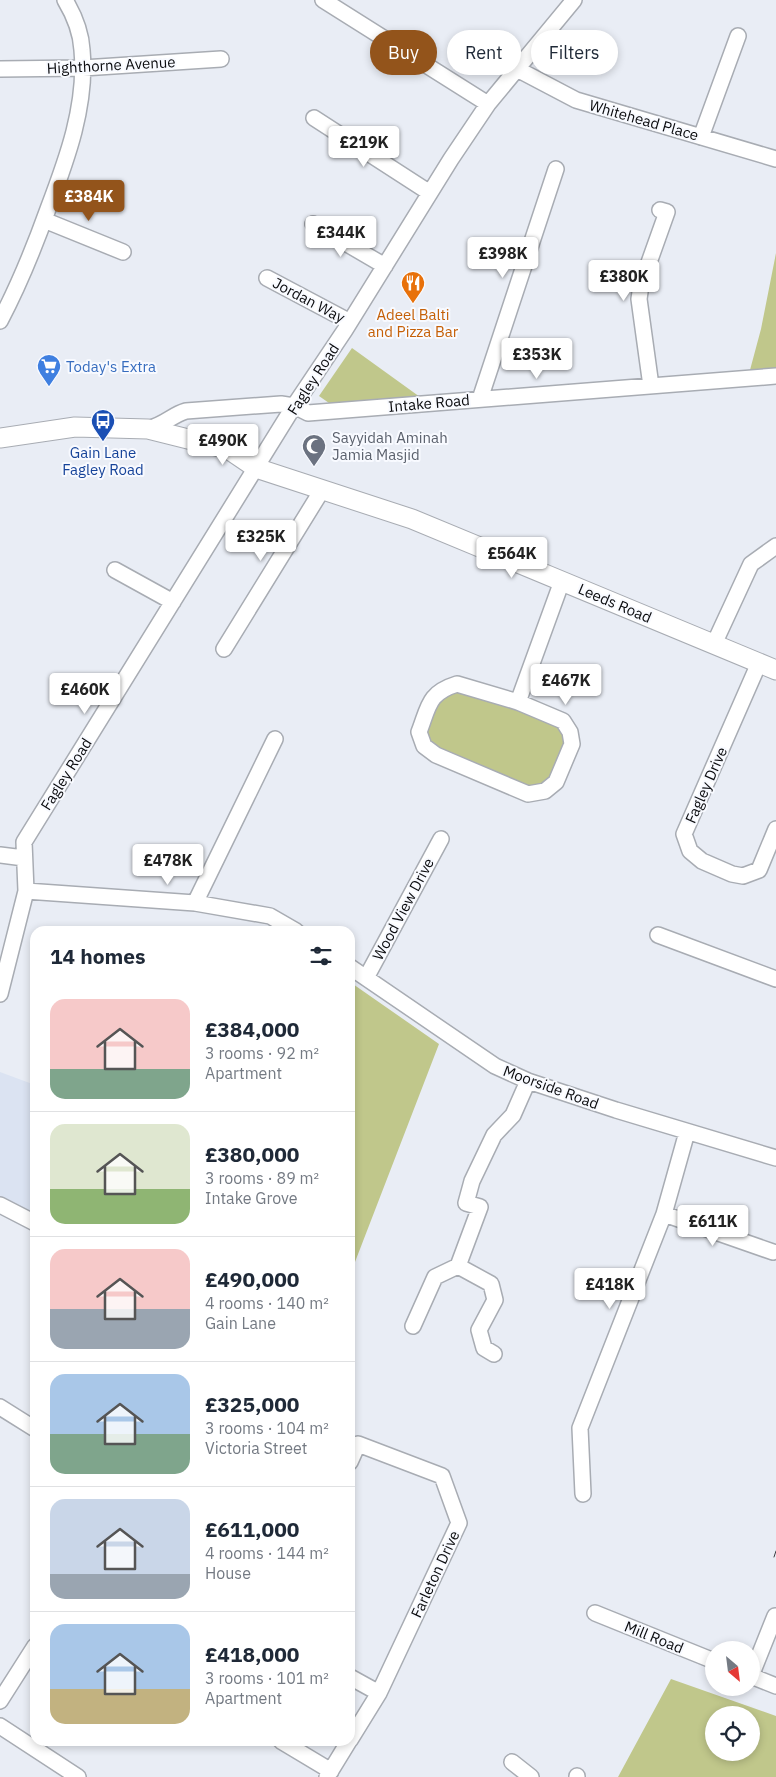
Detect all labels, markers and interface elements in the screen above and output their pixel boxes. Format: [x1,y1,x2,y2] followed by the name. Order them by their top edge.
[370,30,437,75] chip: Buy
[447,30,521,75] chip: Rent
[531,30,618,75] chip: Filters
[46,52,176,78] street label: Highthorne Avenue
[587,95,701,145] street label: Whitehead Place
[329,126,399,168] pin: £219K
[339,132,389,152] text: £219K
[54,180,124,222] pin: £384K
[64,186,114,206] text: £384K
[306,216,376,258] pin: £344K
[316,222,366,242] text: £344K
[468,236,538,279] pin: £398K
[478,243,528,263] text: £398K
[589,260,659,302] pin: £380K
[599,266,649,286] text: £380K
[400,270,426,304] restaurant icon: Adeel Balti and Pizza Bar
[270,273,349,327] street label: Jordan Way
[368,305,459,341] place label: Adeel Balti and Pizza Bar
[502,338,572,380] pin: £353K
[283,340,343,418] street label: Fagley Road
[512,344,562,364] text: £353K
[36,353,62,387] supermarket icon: Today's Extra
[66,357,156,376] place label: Today's Extra
[387,390,471,416] street label: Intake Road
[90,408,116,442] bus stop icon: Gain Lane Fagley Road
[188,424,258,466] pin: £490K
[332,428,448,464] place label: Sayyidah Aminah Jamia Masjid
[198,430,248,450] text: £490K
[301,433,327,467] mosque icon: Sayyidah Aminah Jamia Masjid
[62,443,144,479] place label: Gain Lane Fagley Road
[226,520,296,562] pin: £325K
[236,526,286,546] text: £325K
[477,536,547,579] pin: £564K
[487,543,537,563] text: £564K
[575,579,655,627] street label: Leeds Road
[531,664,601,706] pin: £467K
[541,670,591,690] text: £467K
[50,672,120,715] pin: £460K
[60,679,110,699] text: £460K
[36,734,96,814] street label: Fagley Road
[681,744,731,826] street label: Fagley Drive
[133,844,203,886] pin: £478K
[143,850,193,870] text: £478K
[368,855,438,963] street label: Wood View Drive
[50,942,146,970] text: 14 homes
[307,942,335,970] icon: filters
[205,1015,299,1043] text: £384,000
[90,1019,150,1079] icon: home
[205,1043,319,1063] text: 3 rooms · 92 m²
[501,1061,601,1113] street label: Moorside Road
[205,1063,282,1083] text: Apartment
[205,1140,299,1168] text: £380,000
[90,1144,150,1204] icon: home
[205,1168,319,1188] text: 3 rooms · 89 m²
[205,1188,298,1208] text: Intake Grove
[678,1204,748,1247] pin: £611K
[688,1211,738,1231] text: £611K
[205,1265,299,1293] text: £490,000
[575,1268,645,1310] pin: £418K
[90,1269,150,1329] icon: home
[585,1274,635,1294] text: £418K
[205,1293,329,1313] text: 4 rooms · 140 m²
[205,1313,276,1333] text: Gain Lane
[205,1390,299,1418] text: £325,000
[90,1394,150,1454] icon: home
[205,1418,329,1438] text: 3 rooms · 104 m²
[205,1438,307,1458] text: Victoria Street
[205,1515,299,1543] text: £611,000
[90,1519,150,1579] icon: home
[407,1527,463,1621] street label: Farleton Drive
[205,1543,329,1563] text: 4 rooms · 144 m²
[205,1563,251,1583] text: House
[622,1617,686,1657] street label: Mill Road
[205,1640,299,1668] text: £418,000
[705,1641,760,1696] north arrow
[705,1641,760,1761] map controls
[90,1644,150,1704] icon: home
[205,1668,329,1688] text: 3 rooms · 101 m²
[205,1688,282,1708] text: Apartment
[705,1706,760,1761] button: locate

